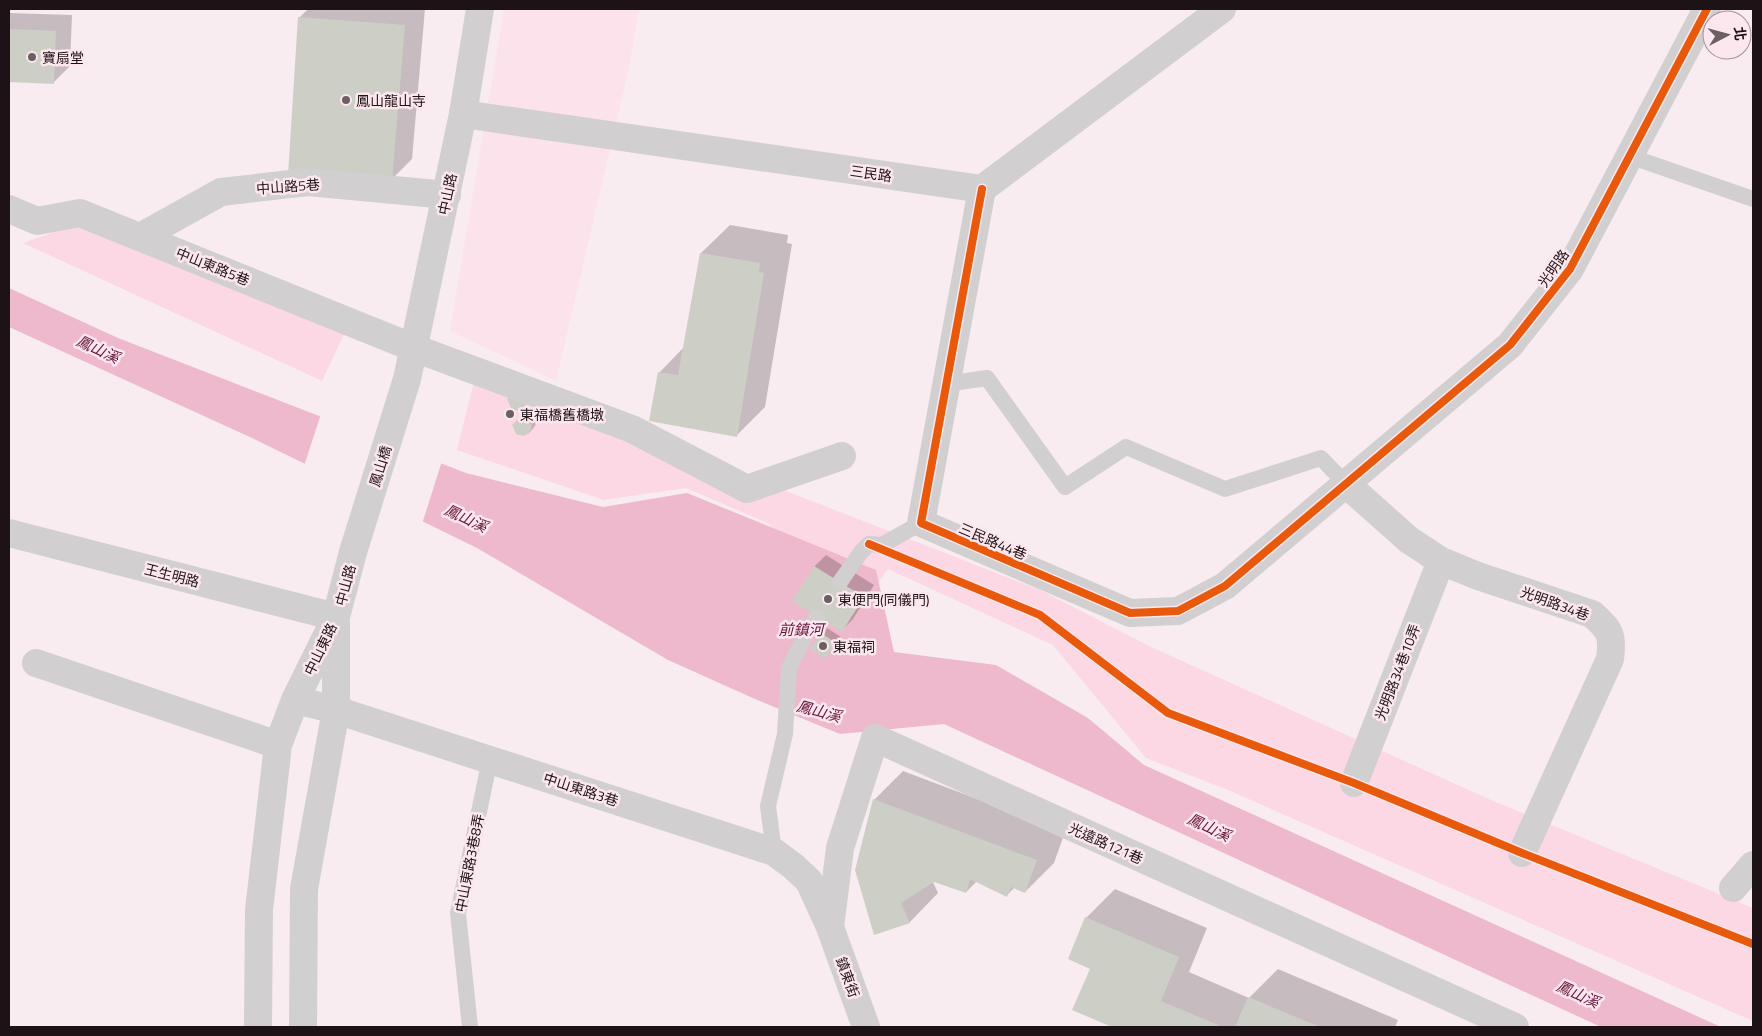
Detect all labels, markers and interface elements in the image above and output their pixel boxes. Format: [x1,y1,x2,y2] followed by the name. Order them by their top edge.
[1702,10,1752,60] north arrow
[1729,26,1752,42] text: 北
[42,47,84,68] place label: 寶扇堂
[26,51,38,63] marker: 寶扇堂
[356,90,426,111] place label: 鳳山龍山寺
[340,94,352,106] marker: 鳳山龍山寺
[849,160,893,186] street label: 三民路
[432,171,462,217] street label: 中山路
[255,173,321,199] street label: 中山路5巷
[173,242,253,290] street label: 中山東路5巷
[1532,245,1574,291] street label: 光明路
[73,329,125,370] water label: 鳳山溪
[520,404,604,425] place label: 東福橋舊橋墩
[504,408,516,420] marker: 東福橋舊橋墩
[364,443,396,489] street label: 鳳山橋
[441,498,493,539] water label: 鳳山溪
[956,517,1030,565] street label: 三民路44巷
[142,558,202,592] street label: 王生明路
[329,562,361,608] street label: 中山路
[1518,581,1592,625] street label: 光明路34巷
[838,589,929,610] place label: 東便門(同儀門)
[822,593,834,605] marker: 東便門(同儀門)
[778,618,826,641] water label: 前鎮河
[298,619,342,679] street label: 中山東路
[1369,621,1425,723] street label: 光明路34巷10弄
[833,636,875,657] place label: 東福祠
[817,640,829,652] marker: 東福祠
[794,694,846,728] water label: 鳳山溪
[541,767,621,811] street label: 中山東路3巷
[1184,807,1236,848] water label: 鳳山溪
[449,812,489,914] street label: 中山東路3巷8弄
[1065,817,1147,869] street label: 光遠路121巷
[831,954,865,1000] street label: 鎮東街
[1553,974,1605,1014] water label: 鳳山溪

